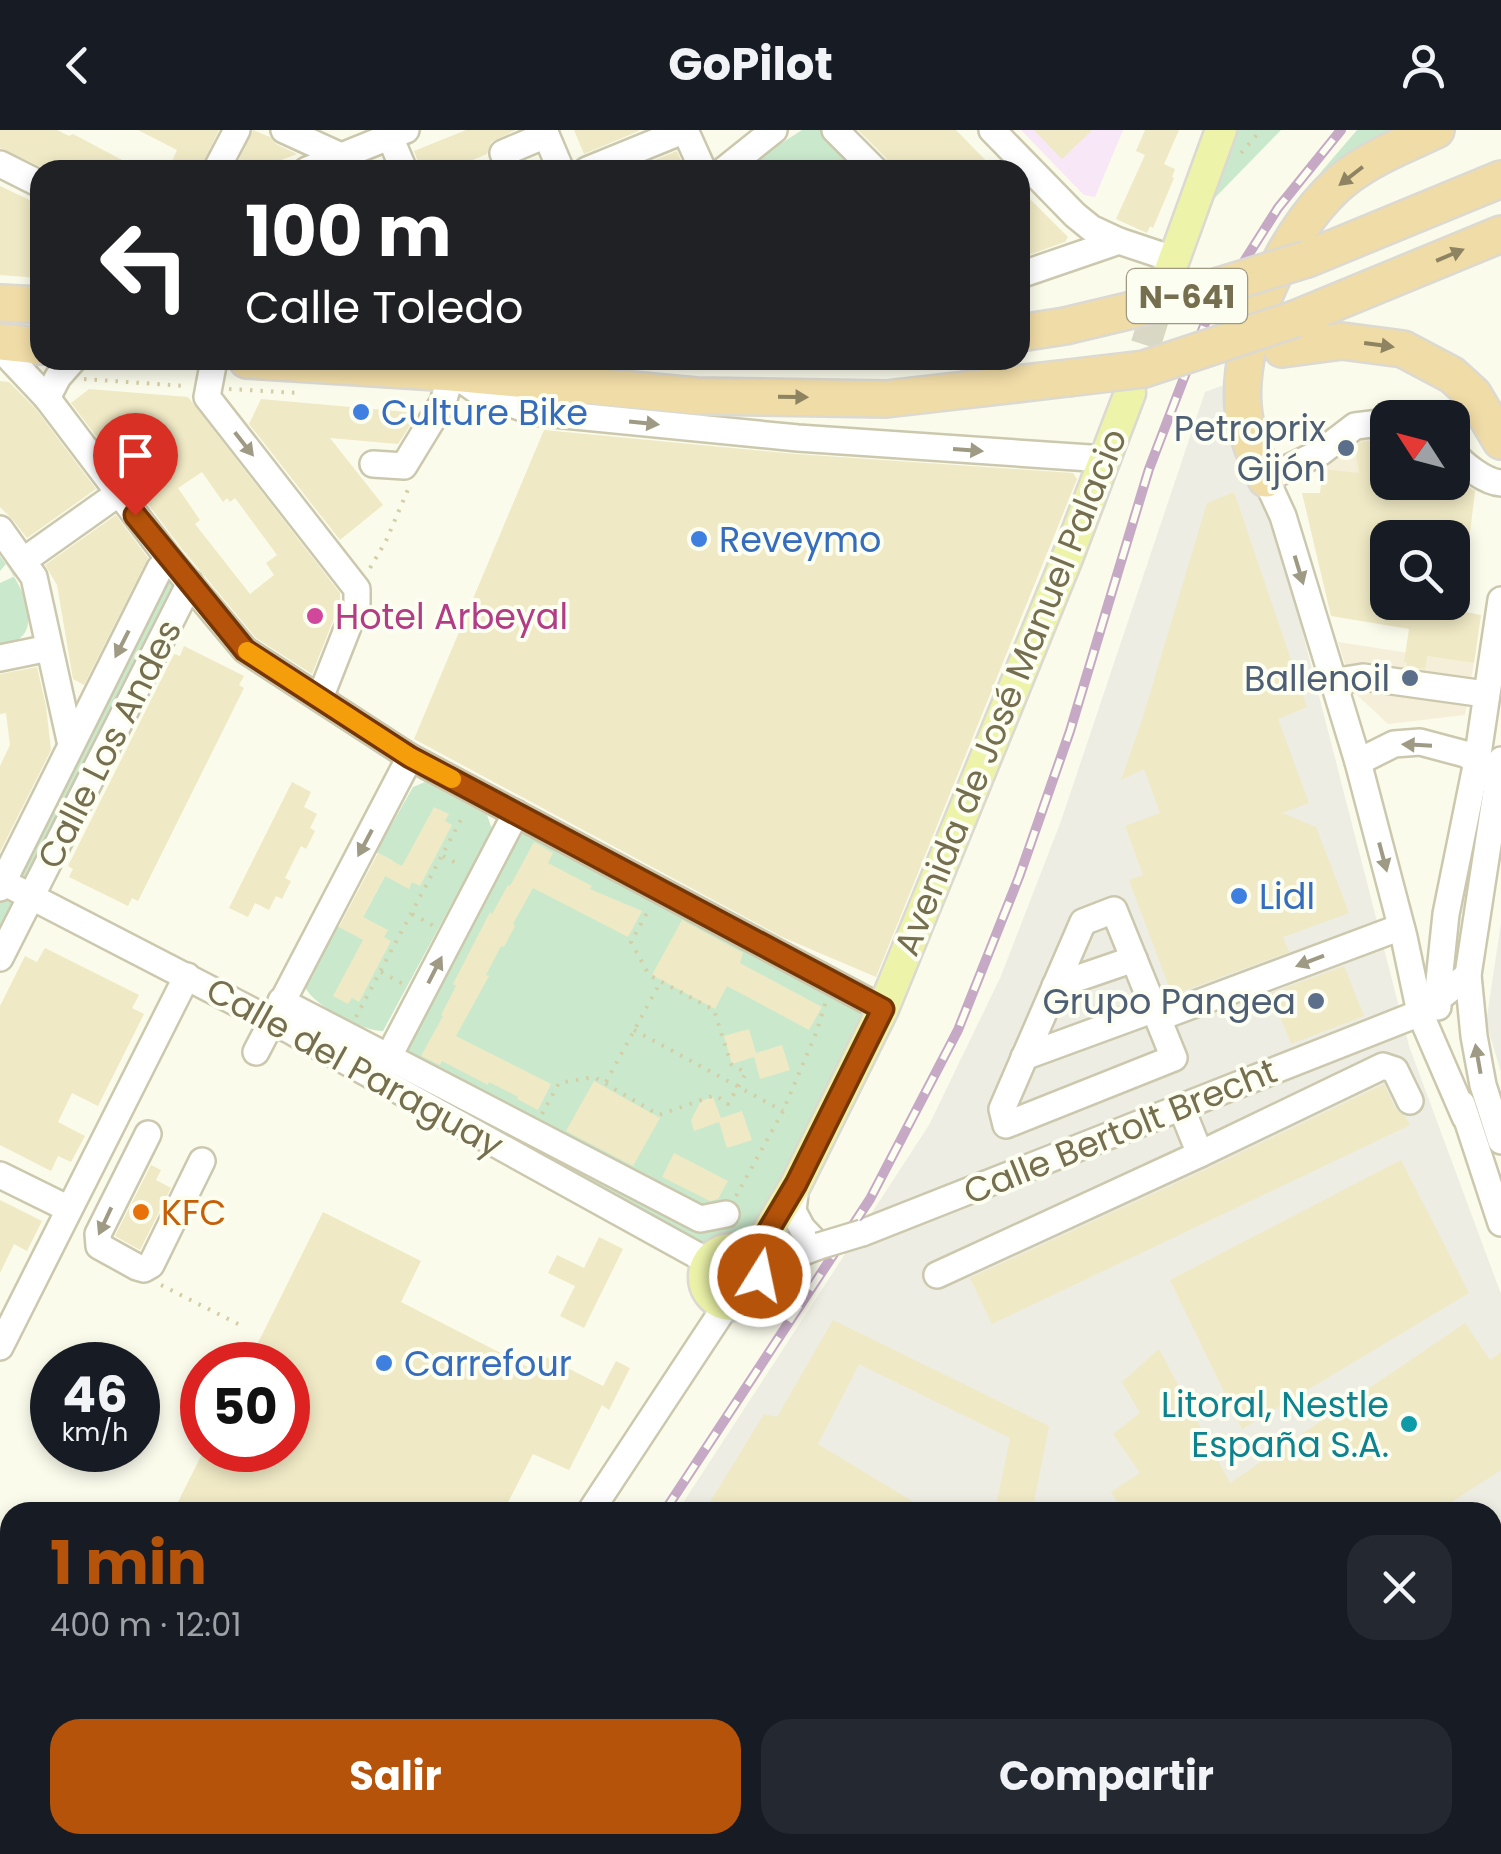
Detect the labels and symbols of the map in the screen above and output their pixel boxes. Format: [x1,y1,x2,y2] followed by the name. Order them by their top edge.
[1338,166,1364,186] one-way arrow
[1435,247,1465,263] one-way arrow
[1127,269,1247,323] road number: N-641
[1363,338,1395,354] one-way arrow
[381,388,588,437] place label: Culture Bike
[778,390,810,406] one-way arrow
[1370,400,1470,500] north arrow
[350,401,372,423] marker: Culture Bike
[1174,404,1326,493] place label: Petroprix Gijón
[93,413,178,516] pin
[629,415,661,431] one-way arrow
[882,421,1138,963] street label: Avenida de José Manuel Palacio
[233,431,253,457] one-way arrow
[1335,437,1357,459] marker: Petroprix Gijón
[953,442,985,458] one-way arrow
[719,515,881,564] place label: Reveymo
[688,528,710,550] marker: Reveymo
[1292,555,1307,586] one-way arrow
[335,592,568,641] place label: Hotel Arbeyal
[304,605,326,627] marker: Hotel Arbeyal
[25,611,193,877] street label: Calle Los Andes
[114,629,131,658] one-way arrow
[1244,654,1390,703] place label: Ballenoil
[1399,667,1421,689] marker: Ballenoil
[1401,736,1432,752] one-way arrow
[357,829,375,857] one-way arrow
[1376,842,1391,873] one-way arrow
[1259,872,1315,921] place label: Lidl
[1228,885,1250,907] marker: Lidl
[1295,954,1325,970] one-way arrow
[426,956,443,985] one-way arrow
[198,965,512,1169] street label: Calle del Paraguay
[1043,977,1296,1026] place label: Grupo Pangea
[1305,990,1327,1012] marker: Grupo Pangea
[1470,1043,1485,1075] one-way arrow
[956,1046,1284,1216] street label: Calle Bertolt Brecht
[161,1188,227,1237] place label: KFC
[130,1201,152,1223] marker: KFC
[97,1206,113,1235] one-way arrow
[708,1224,812,1328] position arrow
[404,1339,572,1388] place label: Carrefour
[180,1342,310,1472] speed limit sign: 50
[373,1352,395,1374] marker: Carrefour
[1161,1380,1389,1469] place label: Litoral, Nestle España S.A.
[1398,1413,1420,1435] marker: Litoral, Nestle España S.A.

